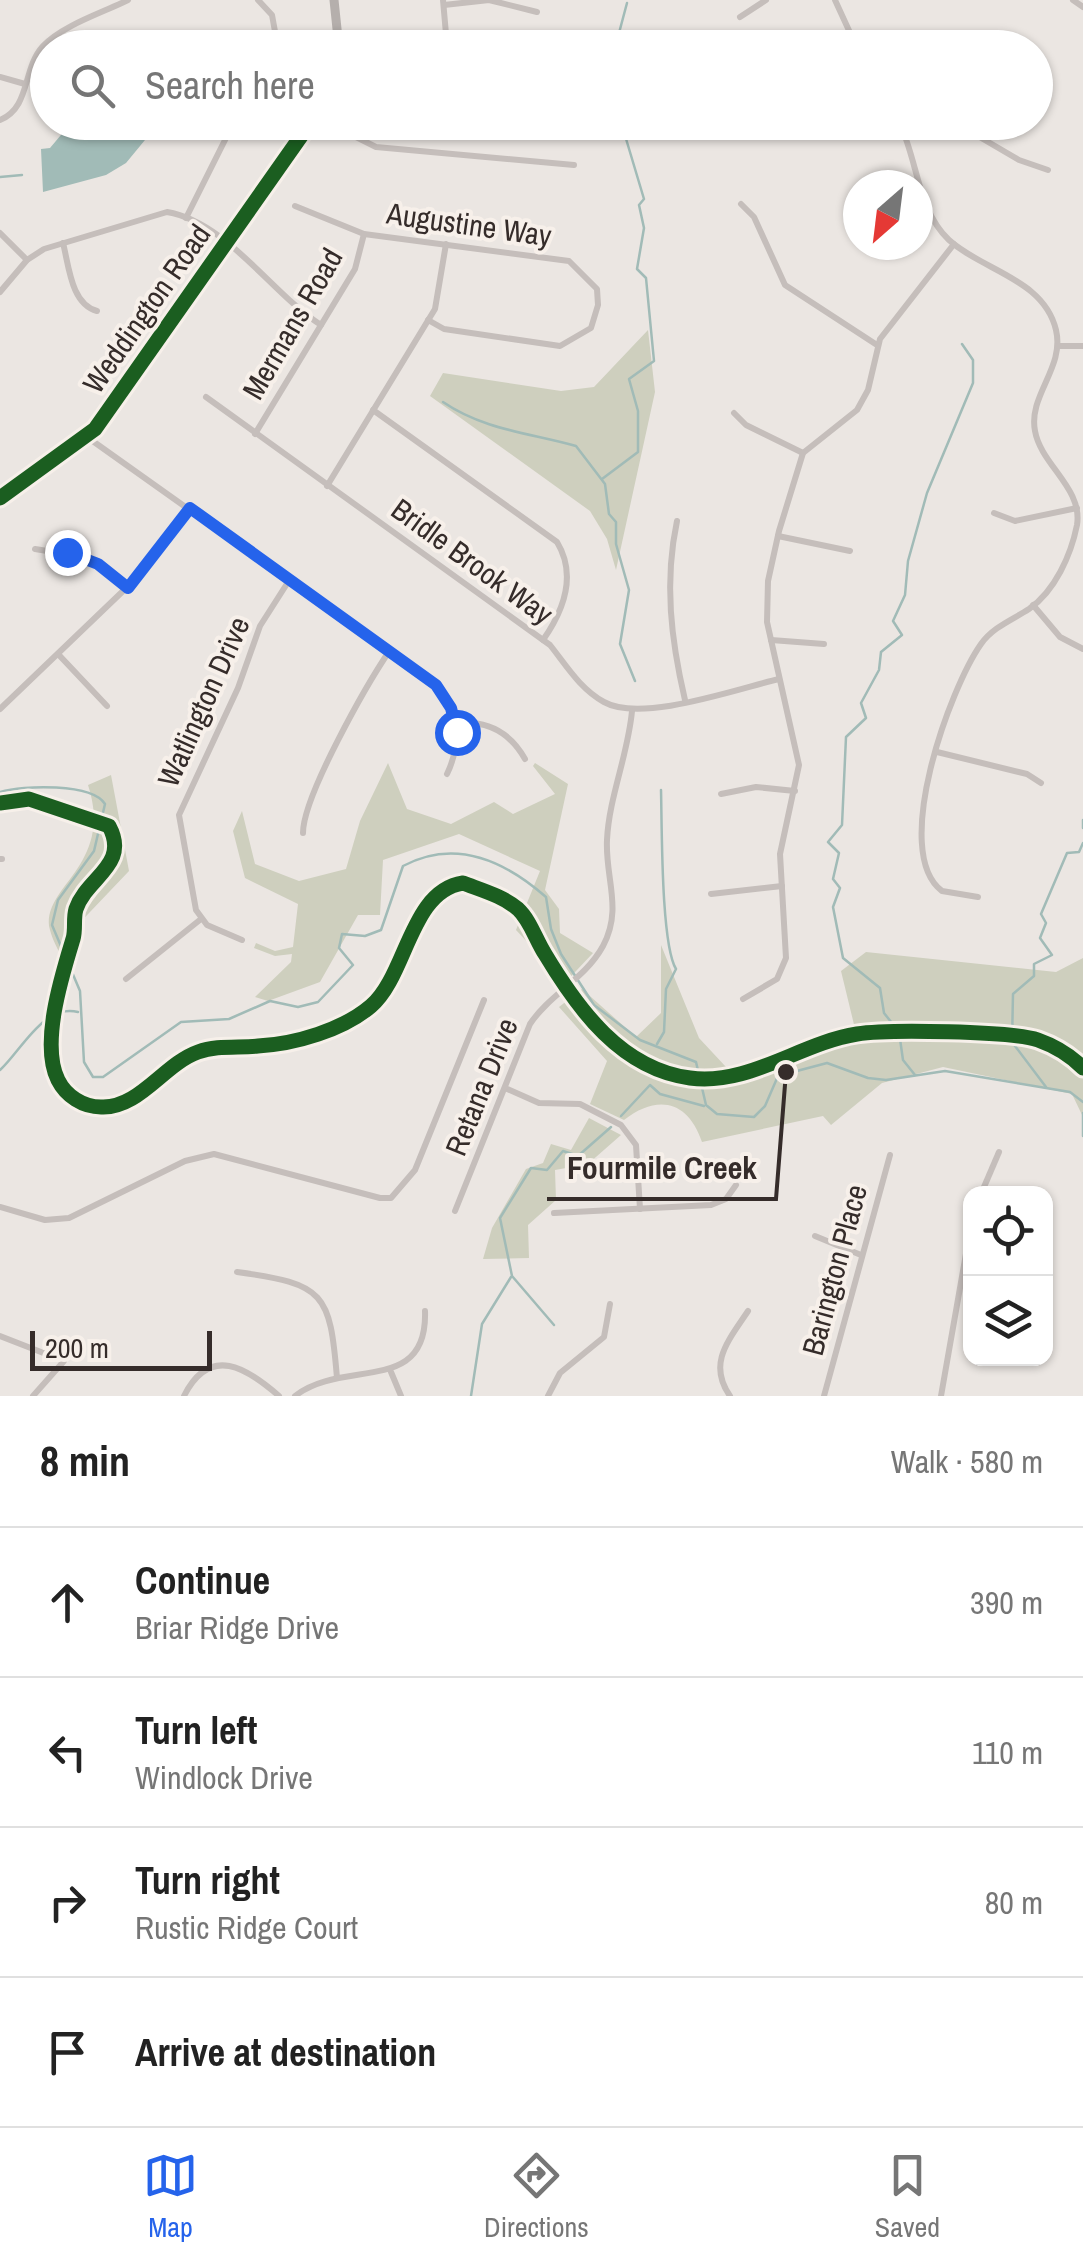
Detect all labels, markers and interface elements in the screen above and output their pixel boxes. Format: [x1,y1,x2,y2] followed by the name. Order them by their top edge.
[30,30,1053,140] search box
[65,58,120,113] icon: search
[145,60,315,111] text: Search here
[843,170,933,260] north arrow
[383,193,555,255] street label: Augustine Way
[73,216,219,401] street label: Weddington Road
[233,241,351,406] street label: Mermans Road
[384,489,562,634] street label: Bridle Brook Way
[45,530,91,576] route end
[148,610,258,793] street label: Watlington Drive
[435,710,481,756] route start
[435,1012,527,1161] street label: Retana Drive
[547,1137,776,1199] callout: Fourmile Creek
[567,1146,757,1189] text: Fourmile Creek
[792,1180,876,1359] street label: Barington Place
[963,1186,1053,1366] map controls
[963,1186,1053,1276] button: locate
[963,1276,1053,1366] button: layers
[30,1326,212,1370] scale bar
[45,1329,109,1367] text: 200 m
[40,1433,130,1489] text: 8 min
[891,1440,1043,1483] text: Walk · 580 m
[135,1555,270,1606] text: Continue
[40,1575,95,1630] icon: ahead
[970,1581,1043,1624] text: 390 m
[135,1606,339,1649] text: Briar Ridge Drive
[135,1705,257,1756] text: Turn left
[40,1725,95,1780] icon: left
[972,1731,1043,1774] text: 110 m
[135,1756,313,1799] text: Windlock Drive
[135,1855,280,1906] text: Turn right
[40,1875,95,1930] icon: right
[985,1881,1043,1924] text: 80 m
[135,1906,358,1949] text: Rustic Ridge Court
[40,2025,95,2080] icon: arrive
[135,2027,436,2078] text: Arrive at destination
[143,2148,198,2246] tab: Map
[484,2148,589,2246] tab: Directions
[875,2148,940,2246] tab: Saved

